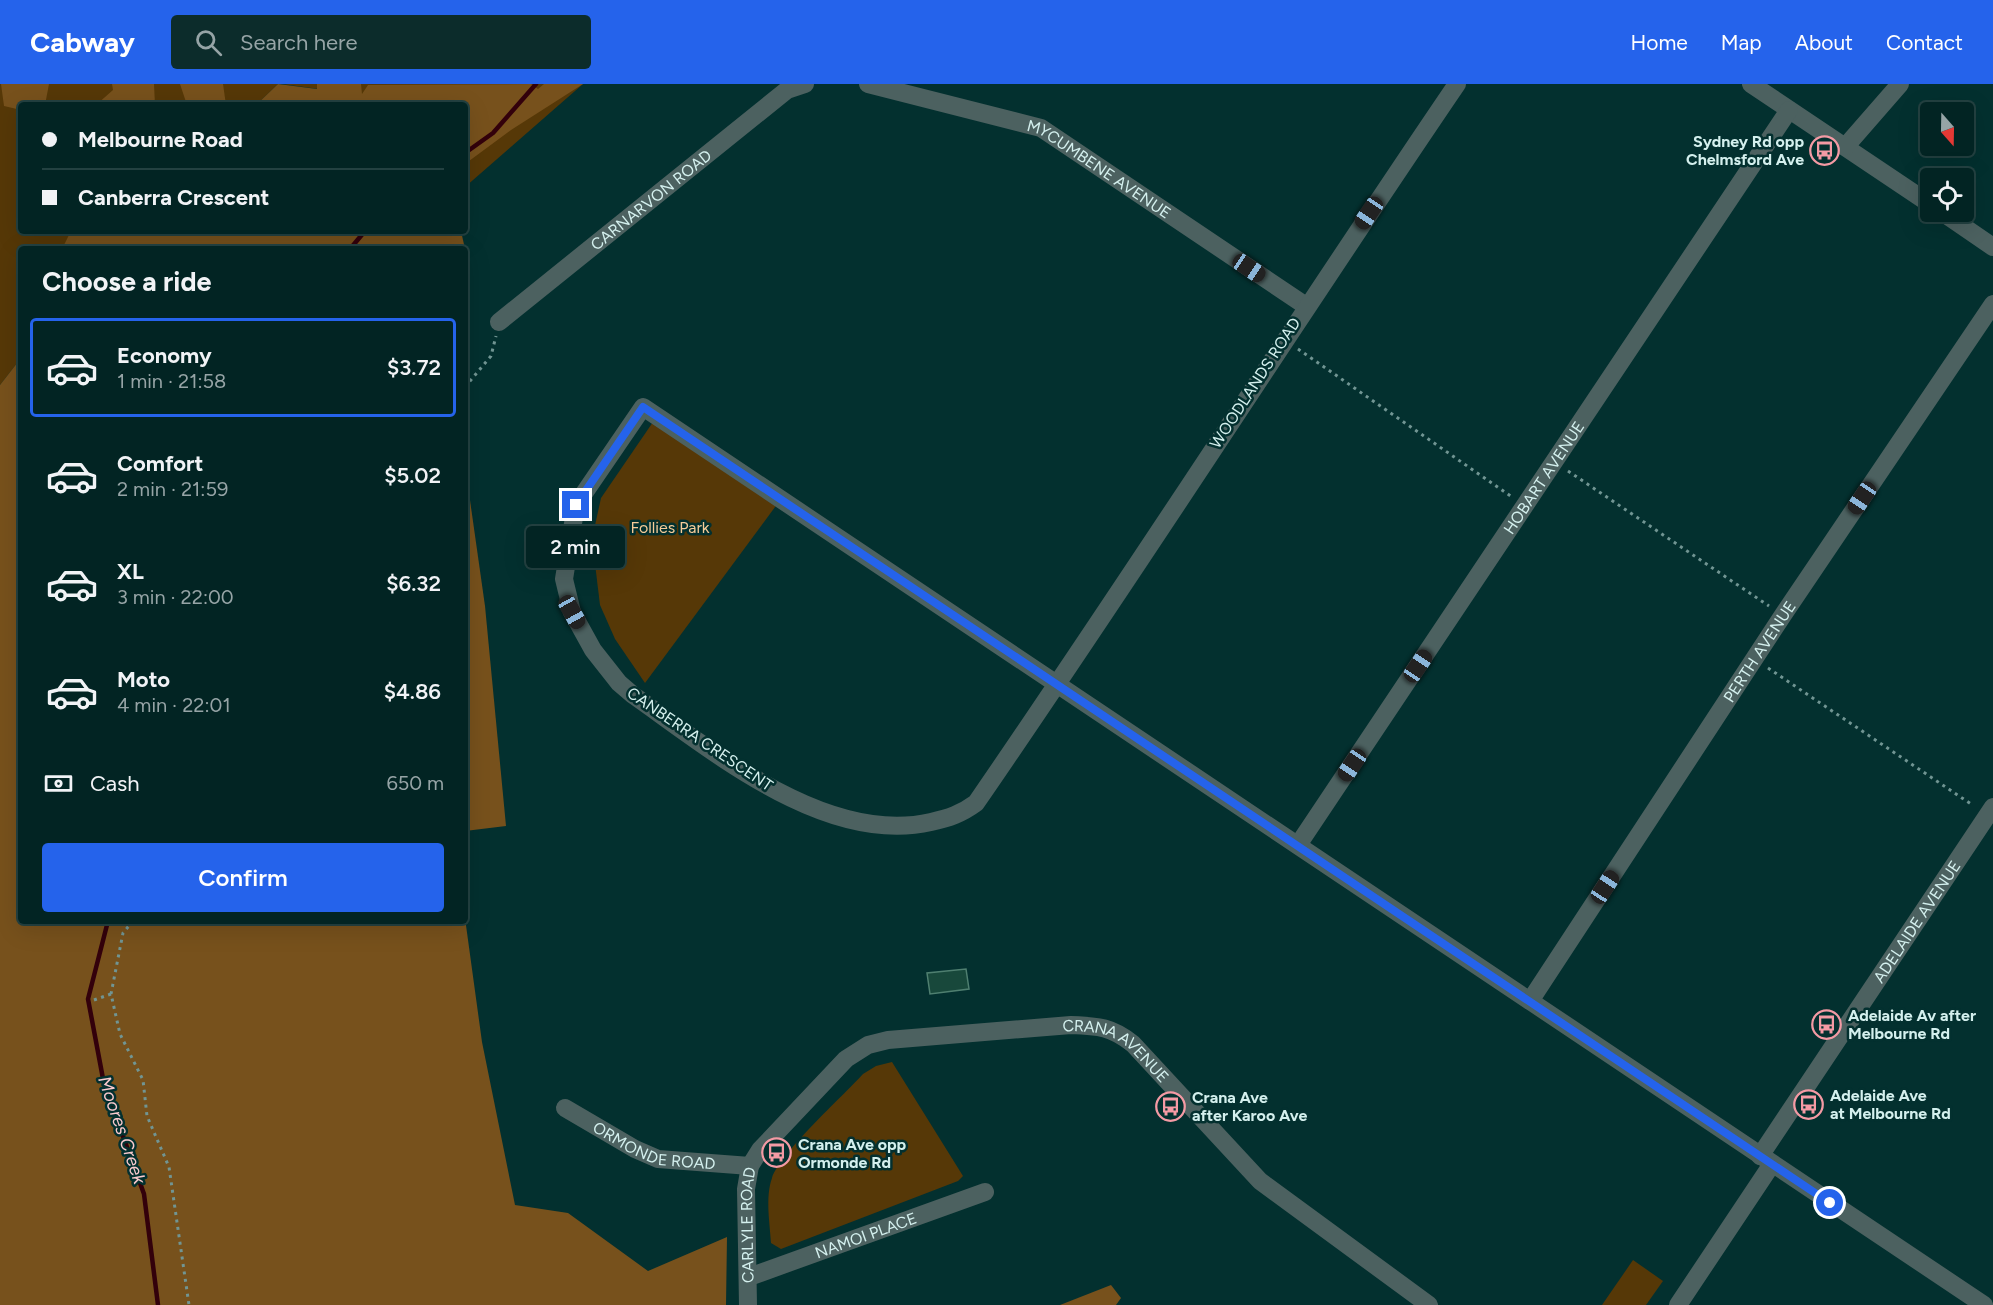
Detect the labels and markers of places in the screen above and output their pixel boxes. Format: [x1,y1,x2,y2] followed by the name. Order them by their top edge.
[1686,132,1804,169] place label: Sydney Rd opp Chelmsford Ave
[1809,134,1841,166] bus stop icon: Sydney Rd opp Chelmsford Ave
[1848,1006,1976,1043] place label: Adelaide Av after Melbourne Rd
[1811,1008,1843,1040] bus stop icon: Adelaide Av after Melbourne Rd
[1830,1086,1951,1123] place label: Adelaide Ave at Melbourne Rd
[1192,1088,1307,1125] place label: Crana Ave after Karoo Ave
[1793,1088,1825,1120] bus stop icon: Adelaide Ave at Melbourne Rd
[1155,1090,1187,1122] bus stop icon: Crana Ave after Karoo Ave
[798,1135,907,1172] place label: Crana Ave opp Ormonde Rd
[761,1137,793,1169] bus stop icon: Crana Ave opp Ormonde Rd

